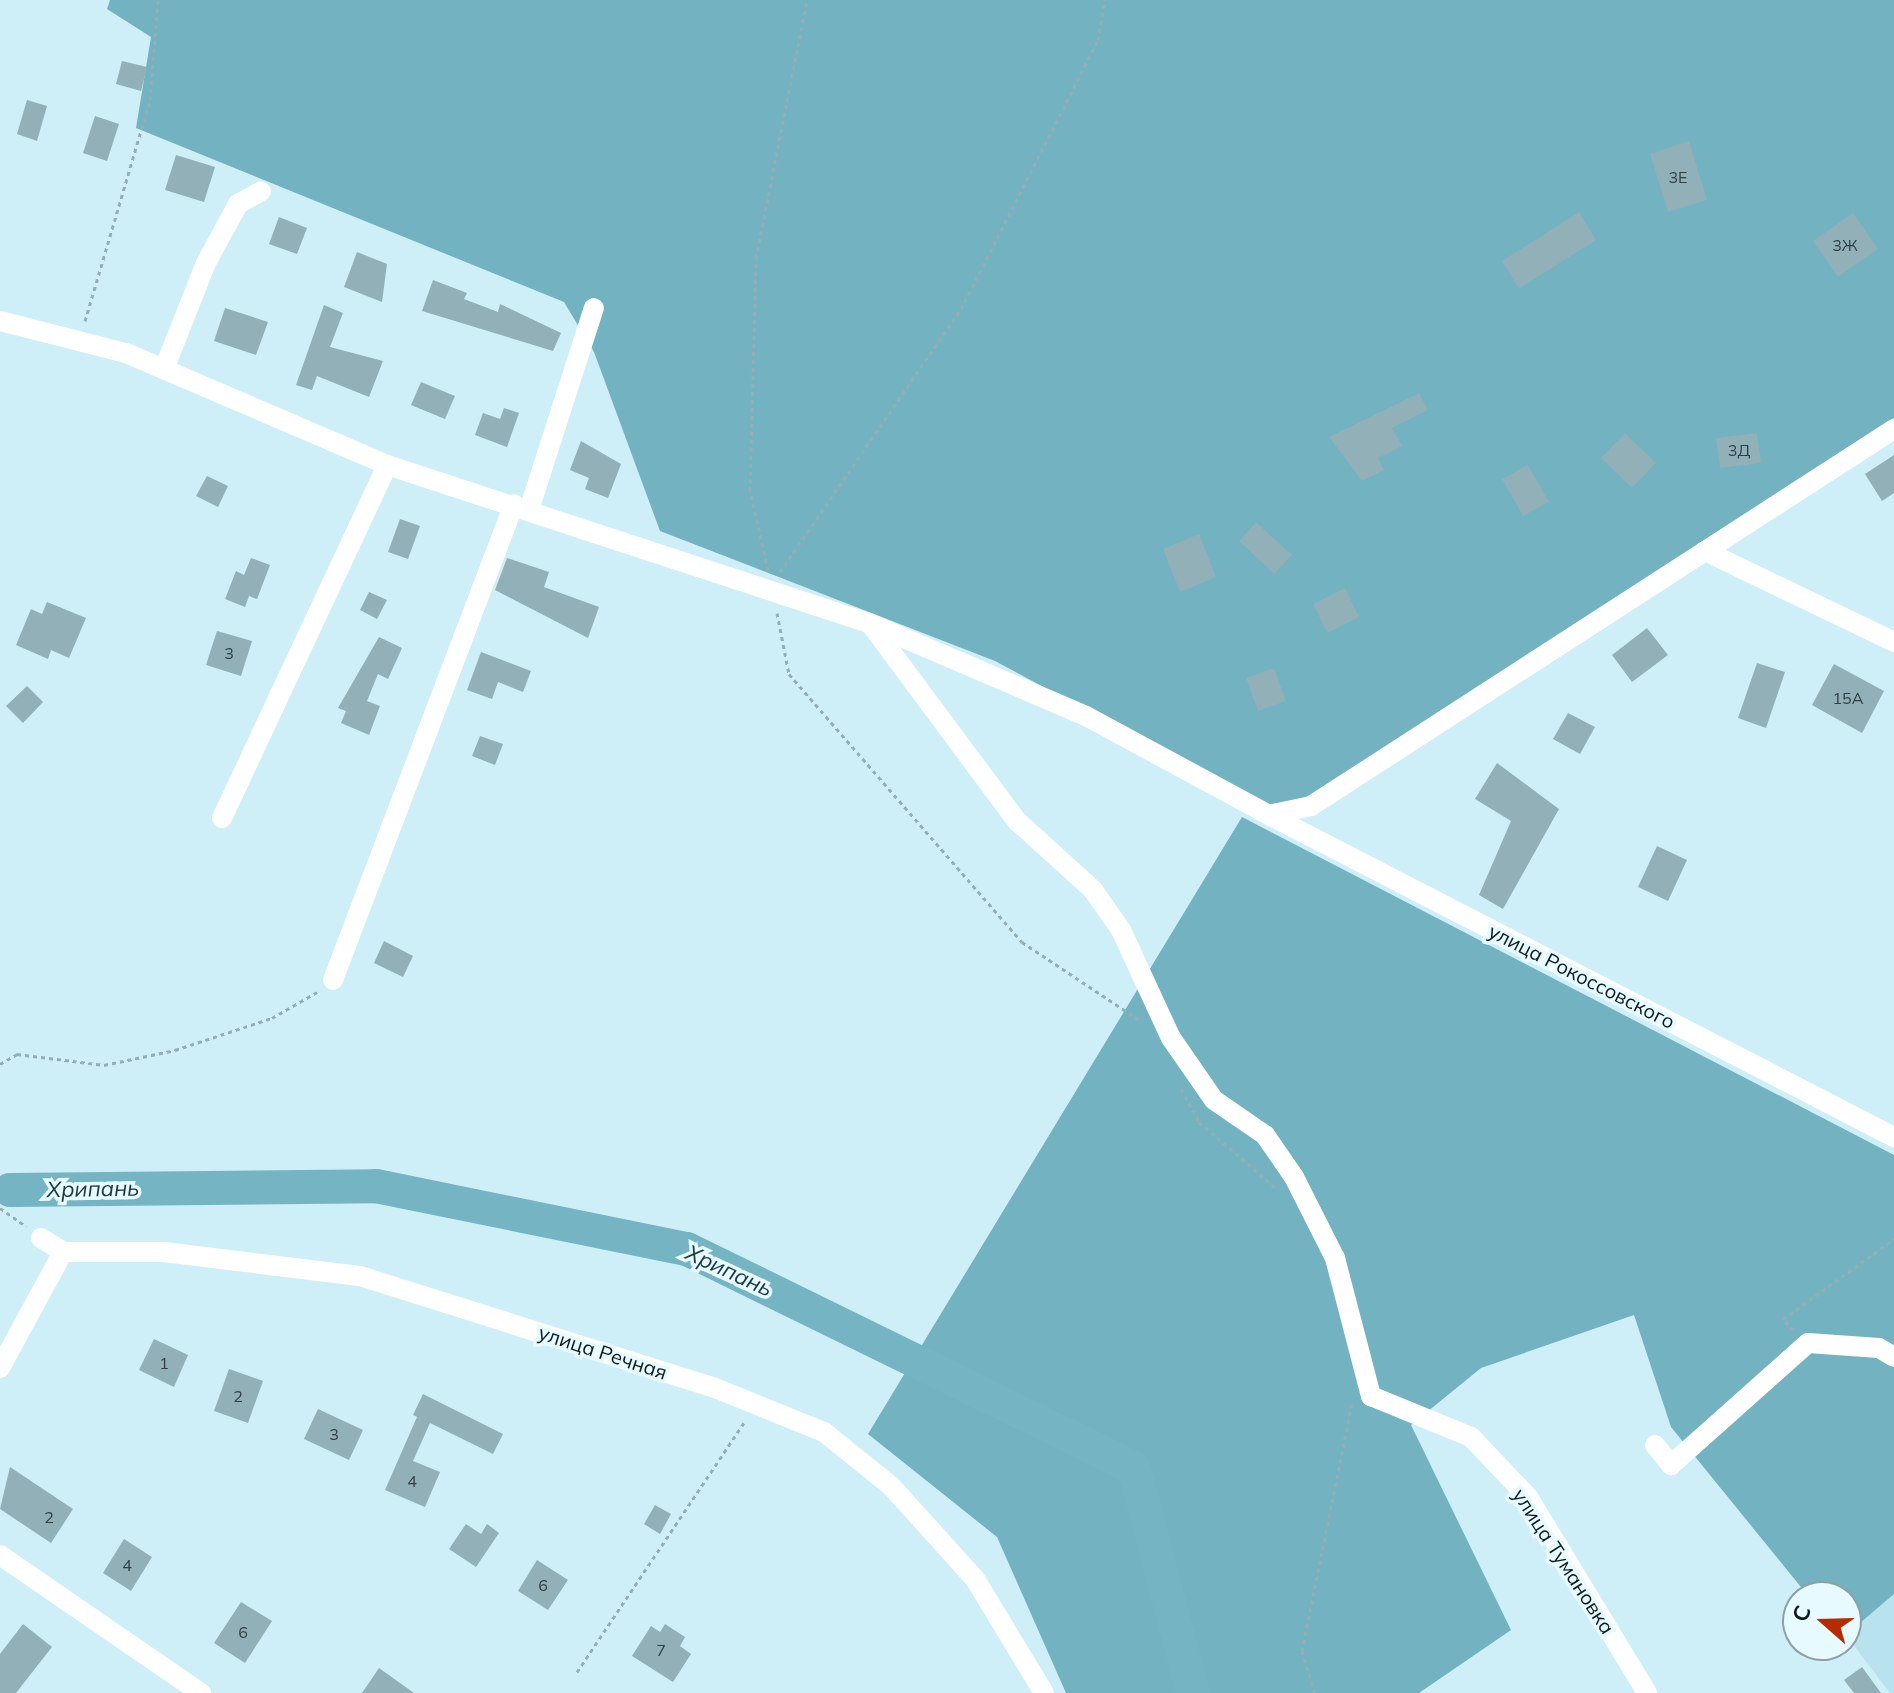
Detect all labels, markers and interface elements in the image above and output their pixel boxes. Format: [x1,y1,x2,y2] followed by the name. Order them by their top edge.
[1668,167,1688,187] house number: 3Е
[1832,235,1858,255] house number: 3Ж
[1728,440,1750,460] house number: 3Д
[224,643,234,663] house number: 3
[1833,688,1863,708] house number: 15А
[1485,919,1679,1033] street label: улица Рокоссовского
[46,1175,140,1203] water label: Хрипань
[681,1239,777,1303] water label: Хрипань
[536,1320,670,1384] street label: улица Речная
[159,1353,169,1373] house number: 1
[233,1386,243,1406] house number: 2
[329,1424,339,1444] house number: 3
[407,1471,417,1491] house number: 4
[1508,1484,1620,1638] street label: улица Тумановка
[44,1507,54,1527] house number: 2
[122,1555,132,1575] house number: 4
[538,1575,548,1595] house number: 6
[1782,1581,1862,1661] north arrow
[1786,1602,1817,1625] text: С
[238,1622,248,1642] house number: 6
[656,1640,666,1660] house number: 7

